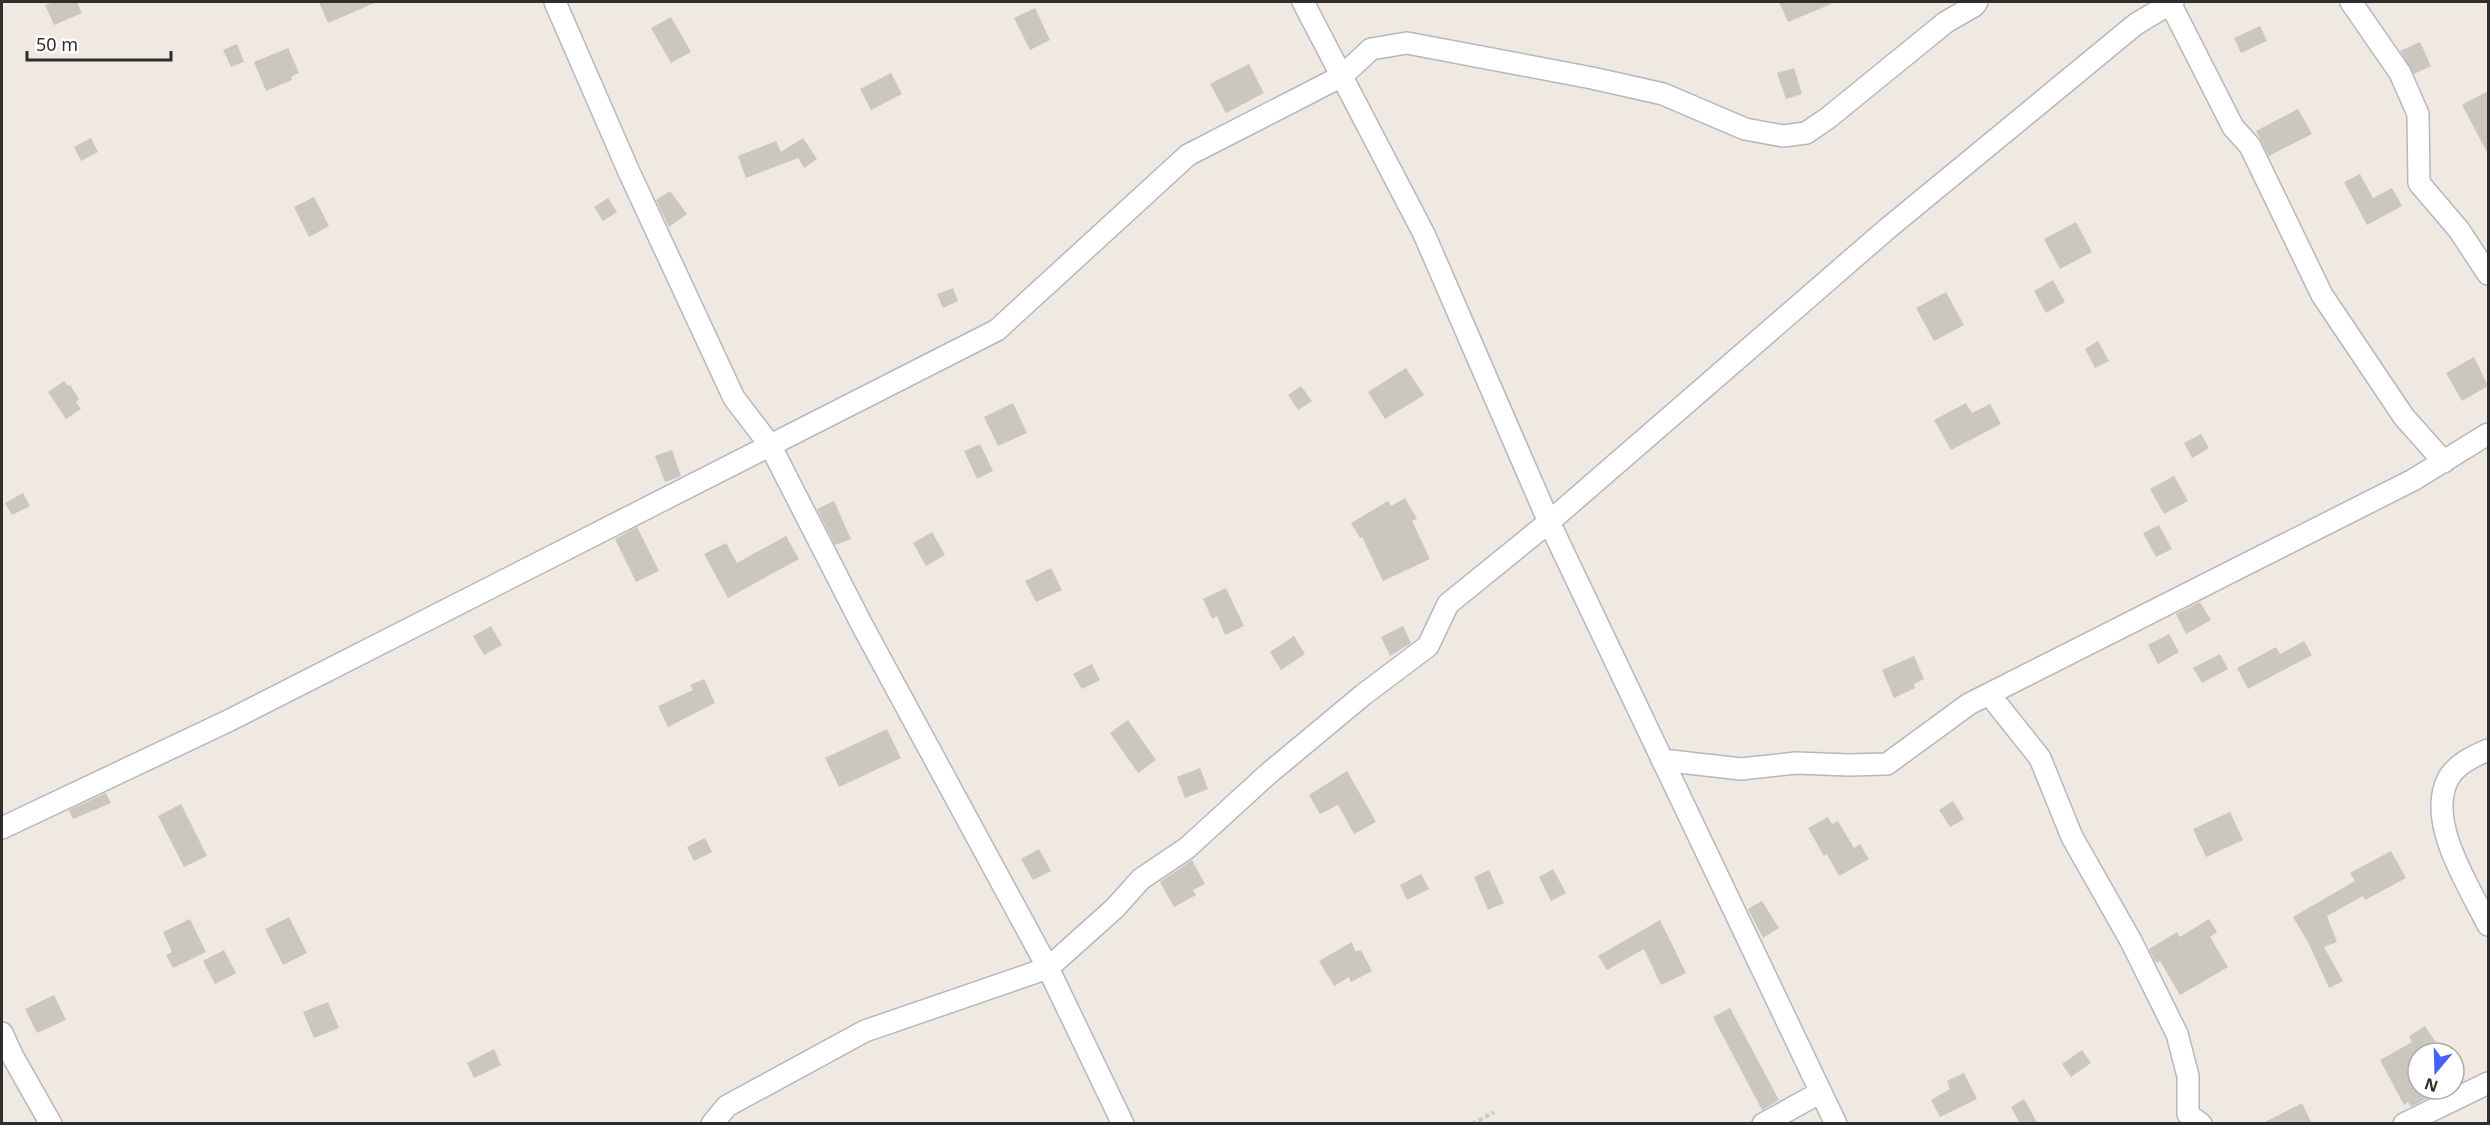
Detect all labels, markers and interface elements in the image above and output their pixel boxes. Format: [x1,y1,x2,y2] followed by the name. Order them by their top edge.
[27,24,171,62] scale bar
[36,32,78,56] text: 50 m
[2406,1041,2466,1101] north arrow
[2421,1073,2441,1098] text: N

